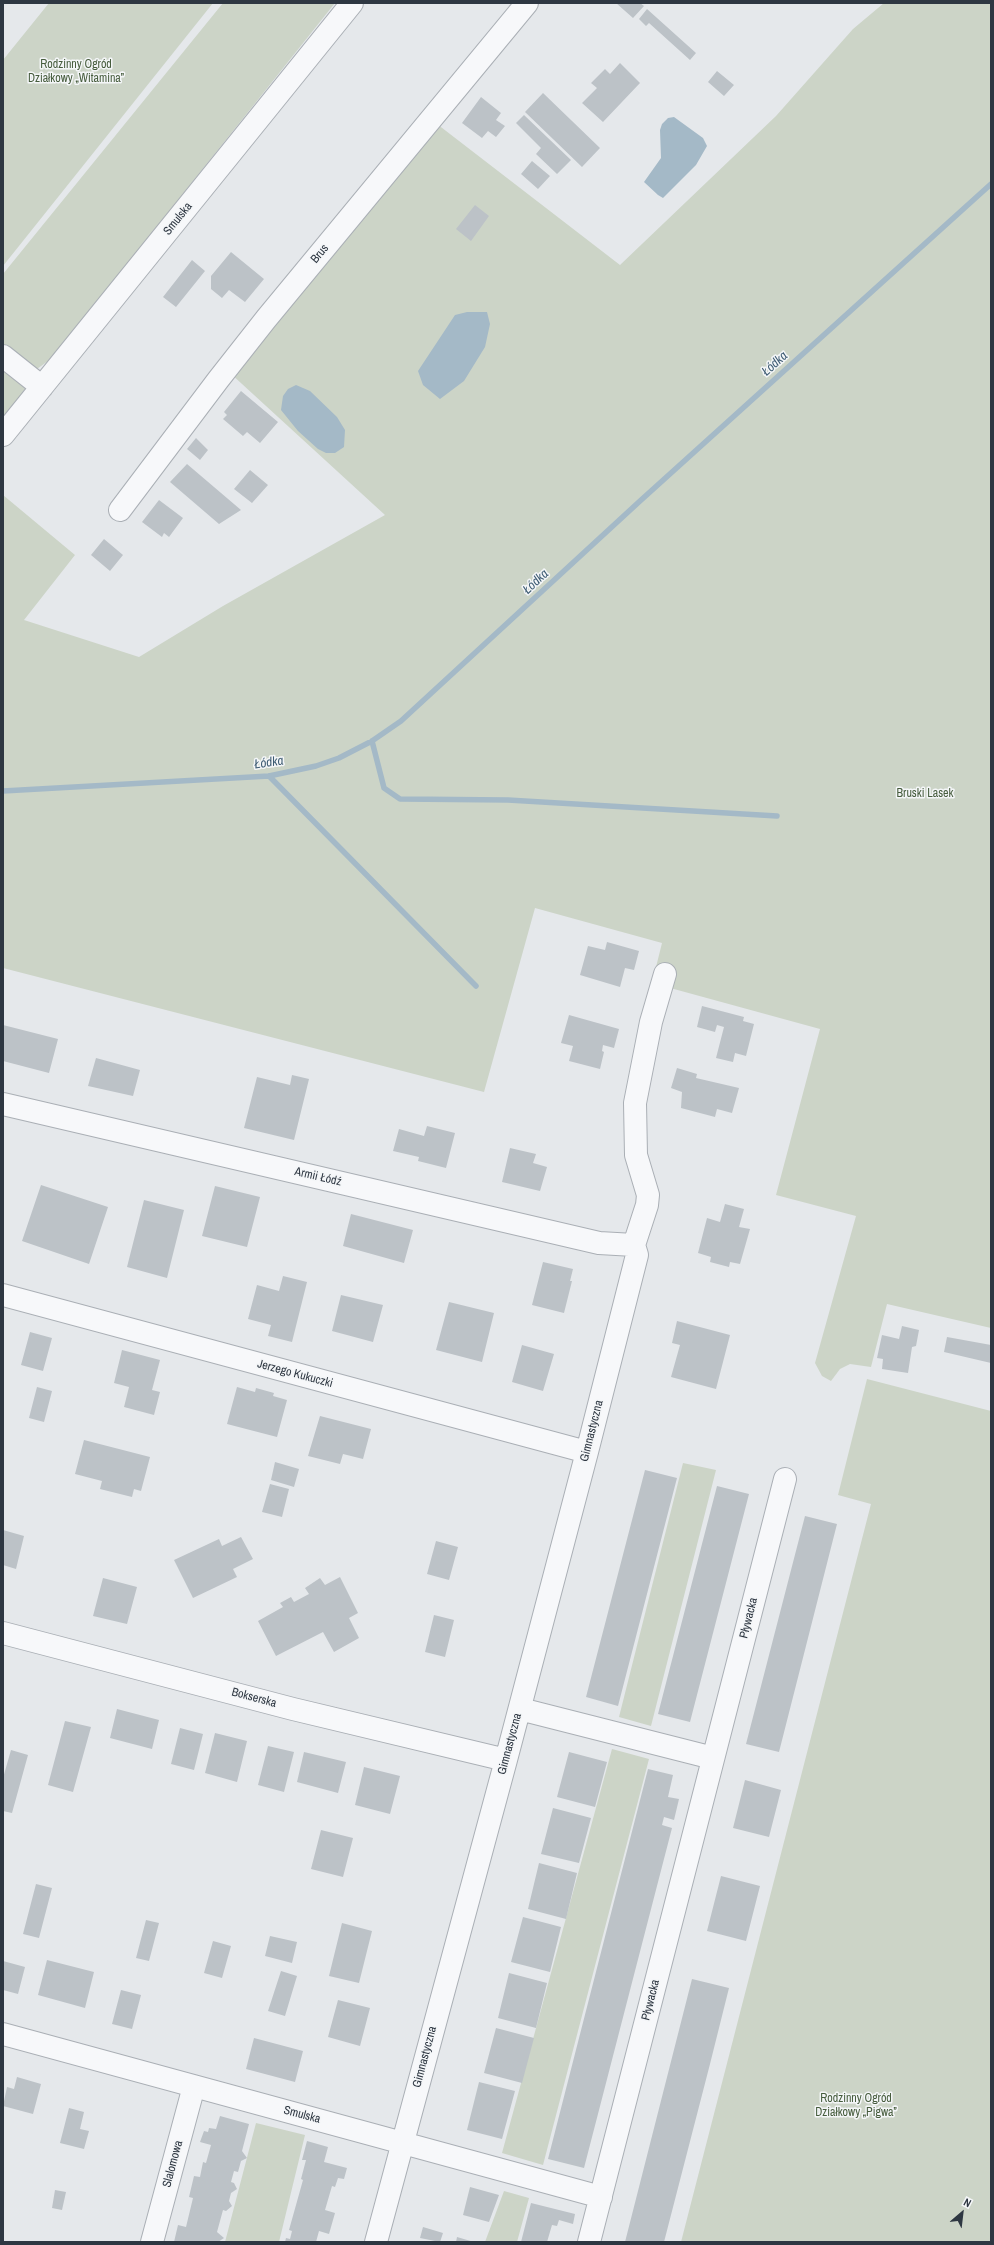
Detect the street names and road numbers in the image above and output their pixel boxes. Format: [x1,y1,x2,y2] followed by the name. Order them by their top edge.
[161,200,195,238] street label: Smulska
[308,242,332,266] street label: Brus
[293,1165,343,1189] street label: Armii Łódź
[256,1357,334,1391] street label: Jerzego Kukuczki
[577,1399,607,1463] street label: Gimnastyczna
[737,1596,761,1640] street label: Pływacka
[230,1685,278,1711] street label: Bokserska
[495,1712,525,1776] street label: Gimnastyczna
[639,1978,663,2022] street label: Pływacka
[410,2025,440,2089] street label: Gimnastyczna
[282,2103,322,2127] street label: Smulska
[160,2139,186,2189] street label: Slalomowa

